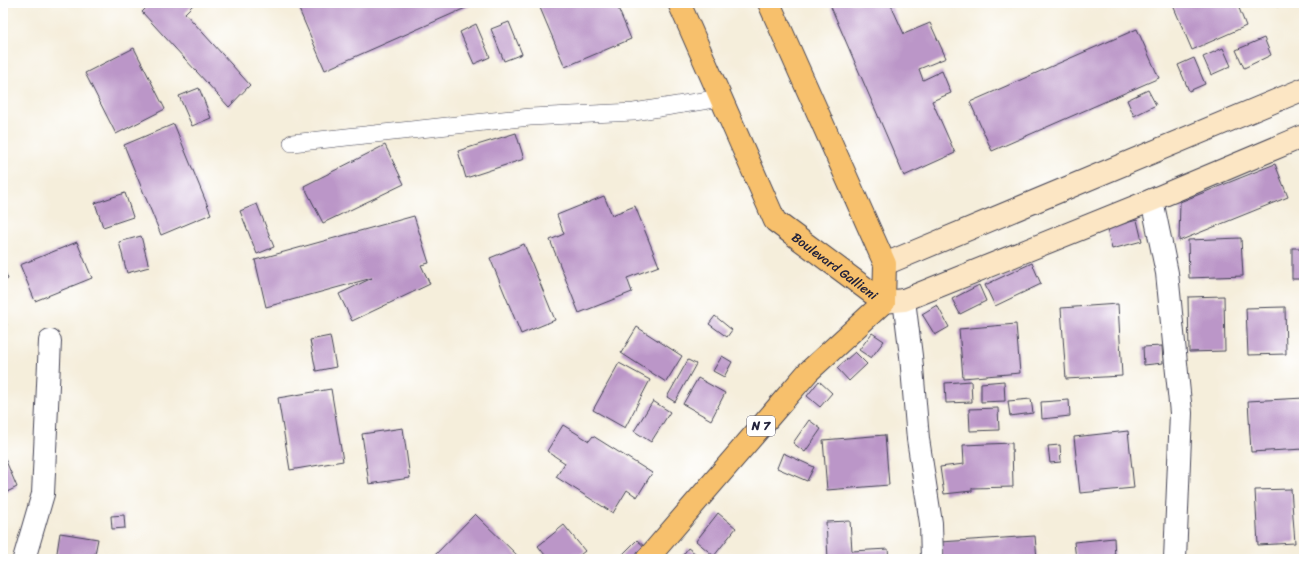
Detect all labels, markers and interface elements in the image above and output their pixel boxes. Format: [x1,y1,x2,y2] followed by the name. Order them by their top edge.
[787,226,883,306] street label: Boulevard Gallieni
[747,416,775,436] road number: N 7

